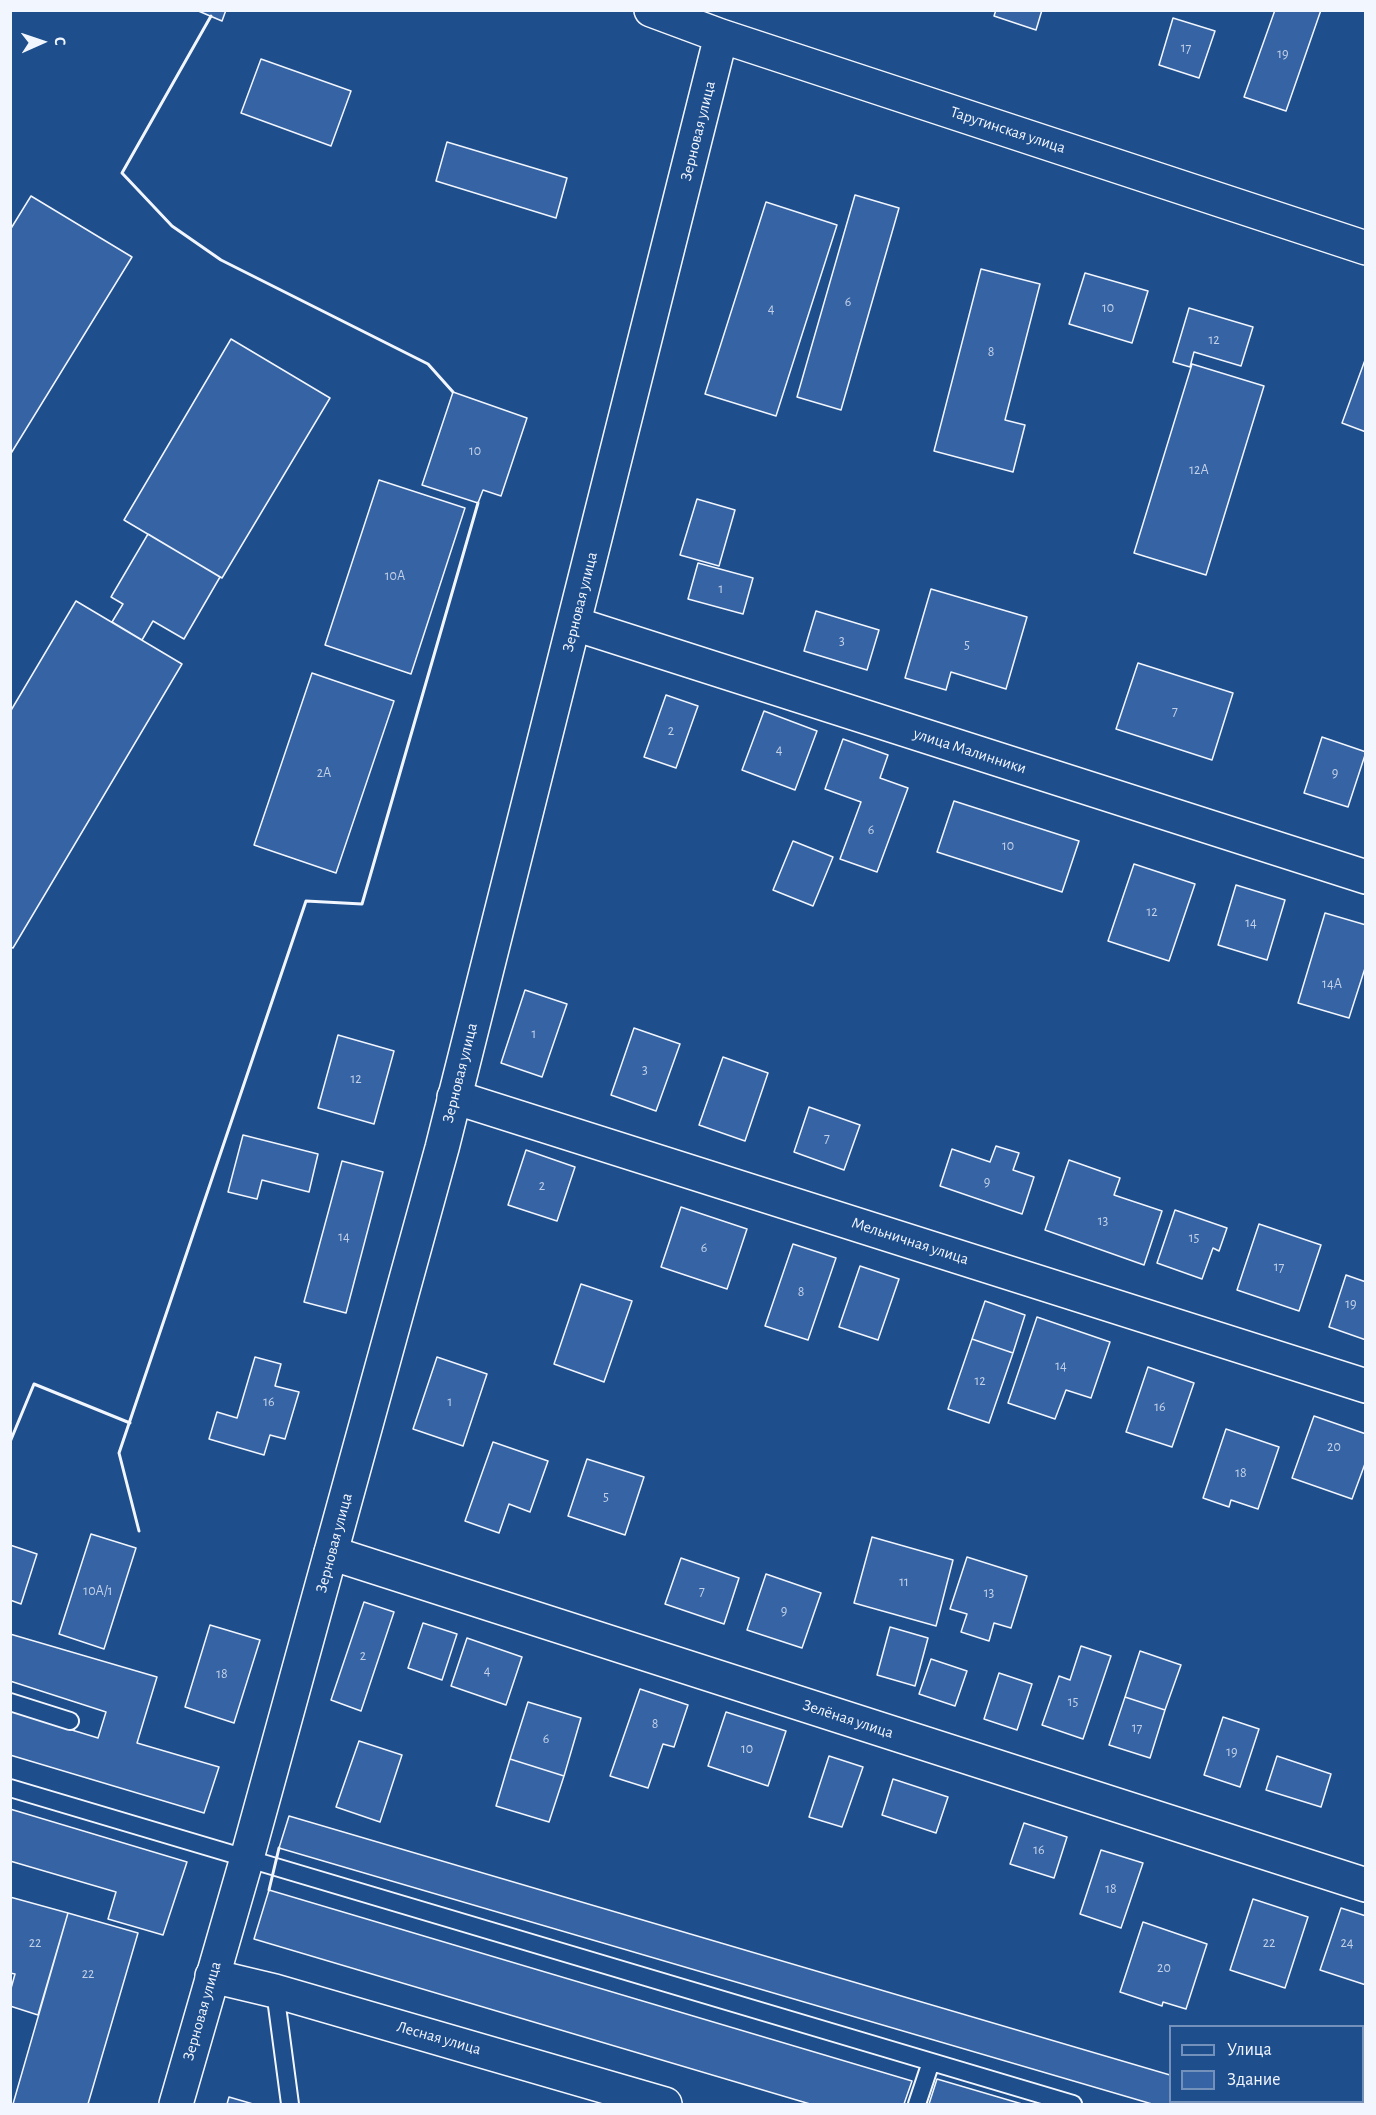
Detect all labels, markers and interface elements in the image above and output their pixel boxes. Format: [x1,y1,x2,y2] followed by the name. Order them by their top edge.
[12,12,72,72] north arrow
[52,36,68,46] text: С
[1181,40,1191,56] house number: 17
[1277,46,1289,62] house number: 19
[676,79,720,183] street label: Зерновая улица
[948,102,1068,158] street label: Тарутинская улица
[845,294,851,310] house number: 6
[1102,300,1114,316] house number: 10
[768,301,774,317] house number: 4
[1208,332,1220,348] house number: 12
[988,344,994,360] house number: 8
[469,443,481,459] house number: 10
[1189,462,1209,478] house number: 12А
[558,550,602,654] street label: Зерновая улица
[385,568,405,584] house number: 10А
[719,581,723,597] house number: 1
[839,633,845,649] house number: 3
[964,637,970,653] house number: 5
[1172,703,1178,719] house number: 7
[668,723,674,739] house number: 2
[911,724,1029,778] street label: улица Малинники
[776,742,782,758] house number: 4
[317,765,331,781] house number: 2А
[1332,765,1338,781] house number: 9
[868,822,874,838] house number: 6
[1002,838,1014,854] house number: 10
[1146,904,1158,920] house number: 12
[1245,915,1257,931] house number: 14
[1322,976,1342,992] house number: 14А
[438,1021,482,1125] street label: Зерновая улица
[532,1026,536,1042] house number: 1
[642,1062,648,1078] house number: 3
[350,1071,362,1087] house number: 12
[824,1130,830,1146] house number: 7
[984,1174,990,1190] house number: 9
[539,1178,545,1194] house number: 2
[849,1213,971,1269] street label: Мельничная улица
[1098,1213,1108,1229] house number: 13
[338,1229,350,1245] house number: 14
[1189,1230,1199,1246] house number: 15
[701,1240,707,1256] house number: 6
[1274,1259,1284,1275] house number: 17
[798,1284,804,1300] house number: 8
[1345,1296,1357,1312] house number: 19
[1055,1358,1067,1374] house number: 14
[974,1373,986,1389] house number: 12
[263,1394,275,1410] house number: 16
[448,1394,452,1410] house number: 1
[1154,1399,1166,1415] house number: 16
[1327,1439,1341,1455] house number: 20
[1235,1465,1247,1481] house number: 18
[603,1489,609,1505] house number: 5
[311,1491,357,1595] street label: Зерновая улица
[899,1574,909,1590] house number: 11
[83,1583,113,1599] house number: 10А/1
[699,1583,705,1599] house number: 7
[984,1585,994,1601] house number: 13
[781,1603,787,1619] house number: 9
[360,1648,366,1664] house number: 2
[484,1663,490,1679] house number: 4
[216,1666,228,1682] house number: 18
[1068,1694,1078,1710] house number: 15
[800,1695,896,1743] street label: Зелёная улица
[652,1716,658,1732] house number: 8
[1132,1720,1142,1736] house number: 17
[543,1731,549,1747] house number: 6
[741,1741,753,1757] house number: 10
[1226,1744,1238,1760] house number: 19
[1033,1842,1045,1858] house number: 16
[1105,1881,1117,1897] house number: 18
[29,1935,41,1951] house number: 22
[1263,1935,1275,1951] house number: 22
[1340,1935,1354,1951] house number: 24
[179,1959,225,2063] street label: Зерновая улица
[1157,1960,1171,1976] house number: 20
[82,1966,94,1982] house number: 22
[395,2017,483,2059] street label: Лесная улица
[1169,2025,1364,2103] legend
[1227,2041,1272,2059] text: Улица
[1227,2071,1281,2089] text: Здание

